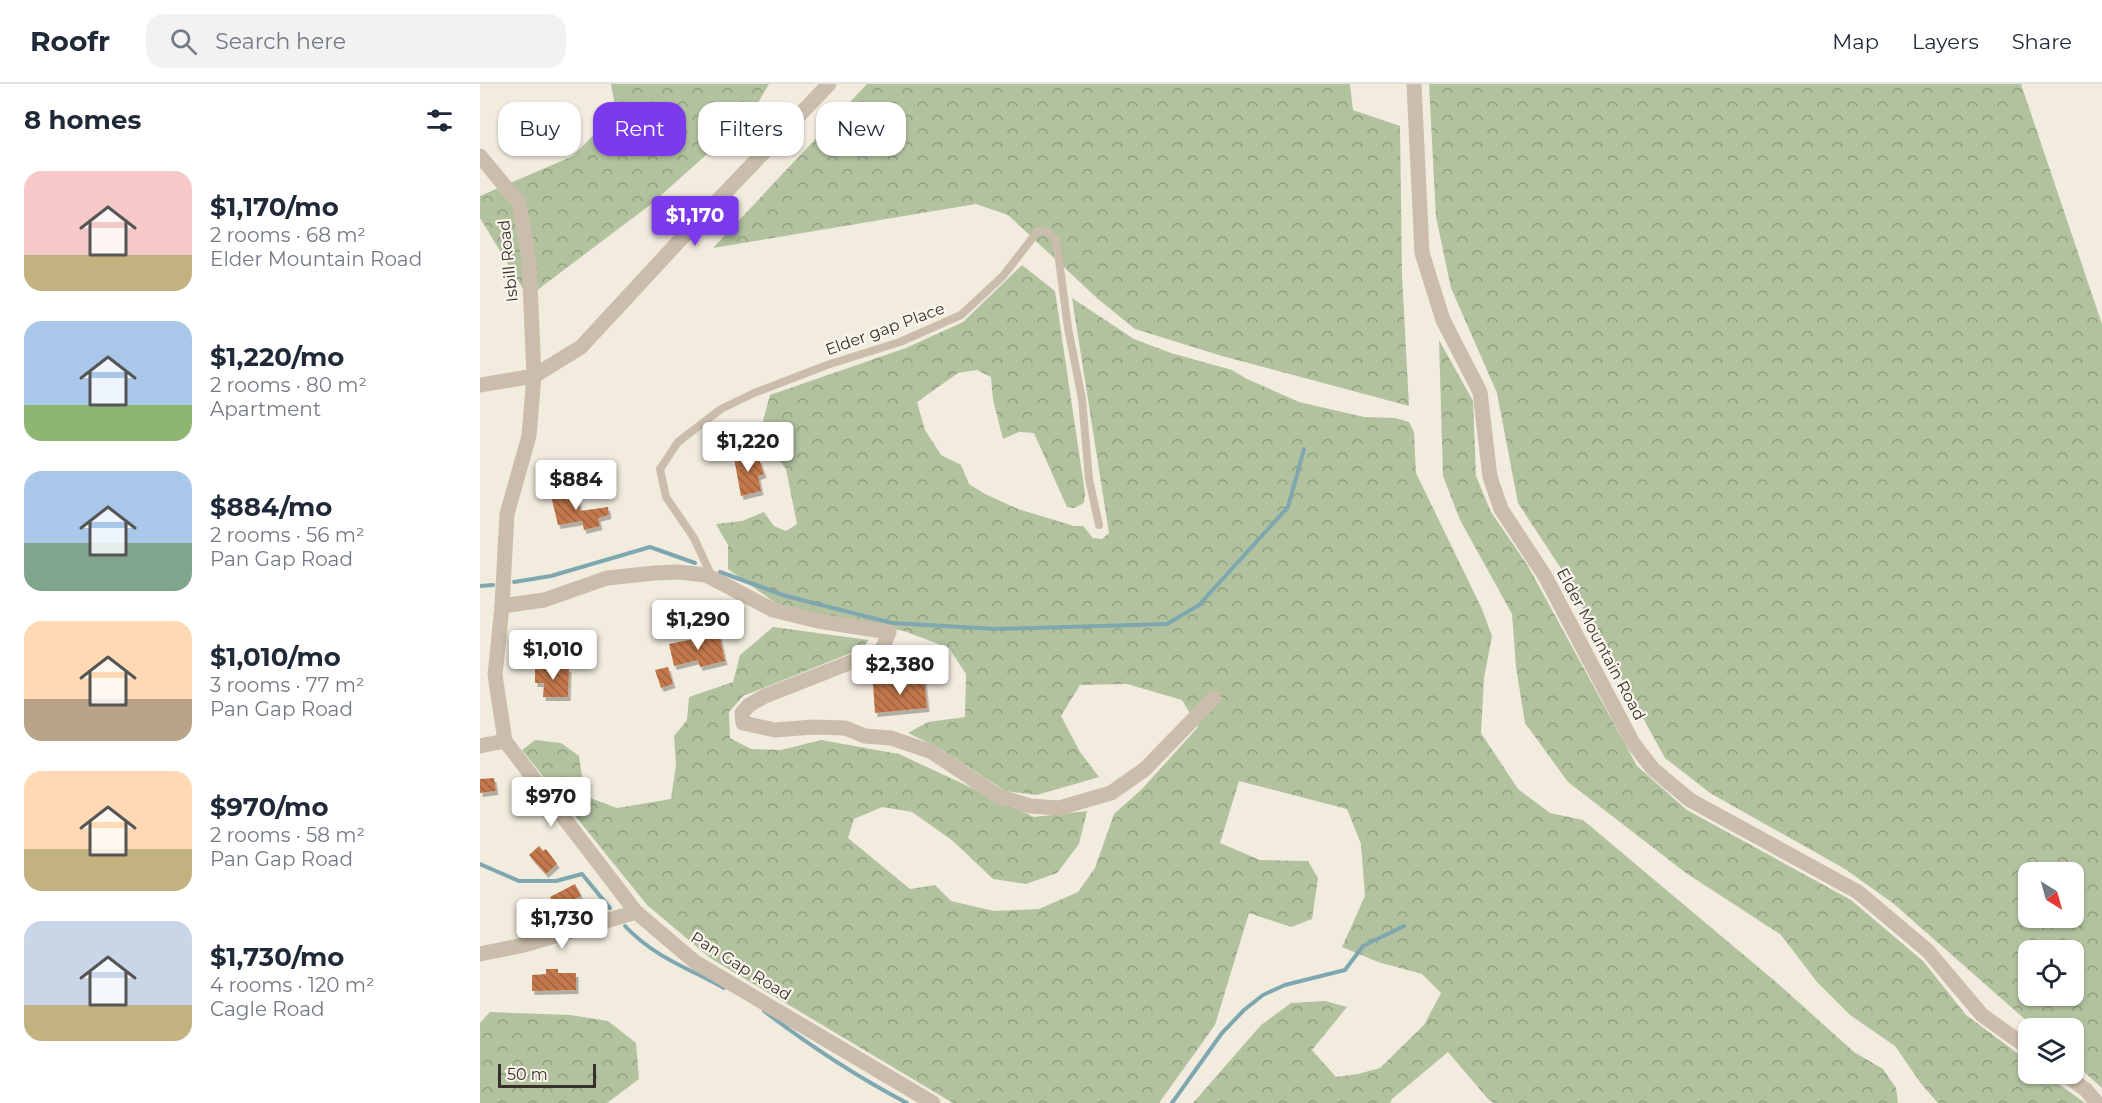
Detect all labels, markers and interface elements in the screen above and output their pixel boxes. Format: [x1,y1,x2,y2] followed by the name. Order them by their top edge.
[146,14,566,68] search box
[30,24,110,58] text: Roofr
[167,25,200,58] icon: search
[215,28,346,55] text: Search here
[1832,29,1879,54] text: Map
[1912,29,1979,54] text: Layers
[2012,29,2072,54] text: Share
[498,102,581,156] chip: Buy
[593,102,686,156] chip: Rent
[698,102,804,156] chip: Filters
[816,102,906,156] chip: New
[24,104,141,136] text: 8 homes
[423,104,456,137] icon: filters
[210,191,339,223] text: $1,170/mo
[72,195,144,267] icon: home
[646,196,744,247] pin: $1,170
[666,203,724,227] text: $1,170
[494,219,522,303] street label: Isbill Road
[210,223,366,247] text: 2 rooms · 68 m²
[210,247,422,271] text: Elder Mountain Road
[823,299,947,359] street label: Elder gap Place
[210,341,344,373] text: $1,220/mo
[72,345,144,417] icon: home
[210,373,367,397] text: 2 rooms · 80 m²
[210,397,321,421] text: Apartment
[699,422,797,473] pin: $1,220
[716,429,780,453] text: $1,220
[540,460,612,511] pin: $884
[550,467,602,491] text: $884
[210,491,332,523] text: $884/mo
[72,495,144,567] icon: home
[210,523,365,547] text: 2 rooms · 56 m²
[210,547,353,571] text: Pan Gap Road
[1553,565,1649,723] street label: Elder Mountain Road
[649,600,747,651] pin: $1,290
[666,607,730,631] text: $1,290
[504,630,602,681] pin: $1,010
[523,637,583,661] text: $1,010
[210,641,341,673] text: $1,010/mo
[72,645,144,717] icon: home
[851,645,949,696] pin: $2,380
[866,652,934,676] text: $2,380
[210,673,365,697] text: 3 rooms · 77 m²
[210,697,353,721] text: Pan Gap Road
[515,777,587,828] pin: $970
[526,784,576,808] text: $970
[210,791,328,823] text: $970/mo
[72,795,144,867] icon: home
[210,823,365,847] text: 2 rooms · 58 m²
[210,847,353,871] text: Pan Gap Road
[2018,862,2084,928] north arrow
[2018,862,2084,1084] map controls
[513,899,611,950] pin: $1,730
[531,906,594,930] text: $1,730
[687,928,795,1004] street label: Pan Gap Road
[2018,940,2084,1006] button: locate
[210,941,344,973] text: $1,730/mo
[72,945,144,1017] icon: home
[210,973,375,997] text: 4 rooms · 120 m²
[210,997,325,1021] text: Cagle Road
[2018,1018,2084,1084] button: layers
[498,1061,596,1088] scale bar
[507,1065,548,1084] text: 50 m

